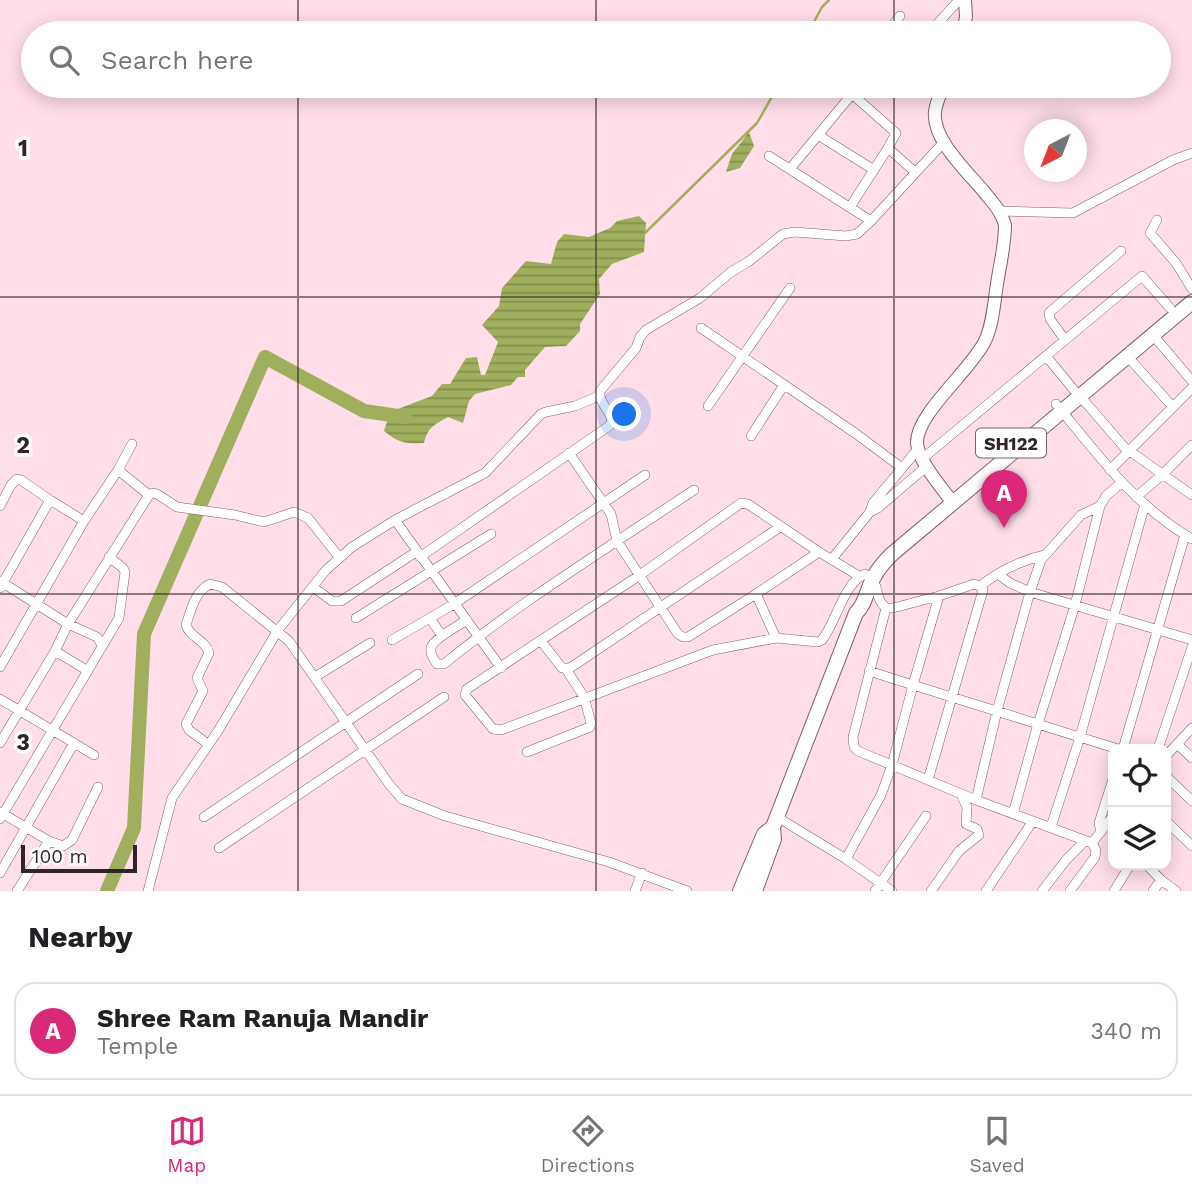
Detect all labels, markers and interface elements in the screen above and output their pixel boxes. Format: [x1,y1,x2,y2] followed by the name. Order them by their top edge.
[21,21,1171,98] search box
[45,41,83,79] icon: search
[101,45,253,75] text: Search here
[1024,119,1087,182] north arrow
[18,135,28,162] text: 1
[607,397,641,431] your location
[976,428,1046,458] road number: SH122
[16,432,30,459] text: 2
[981,470,1027,528] pin: A
[16,729,30,756] text: 3
[1108,744,1171,870] map controls
[1108,744,1171,807] button: locate
[1108,807,1171,870] button: layers
[21,842,136,874] scale bar
[32,845,88,868] text: 100 m
[28,919,133,954] text: Nearby
[97,1003,428,1033] text: Shree Ram Ranuja Mandir
[45,1018,61,1045] text: A
[1090,1018,1162,1045] text: 340 m
[97,1033,178,1060] text: Temple
[167,1112,206,1177] tab: Map
[541,1112,635,1177] tab: Directions
[969,1112,1025,1177] tab: Saved

